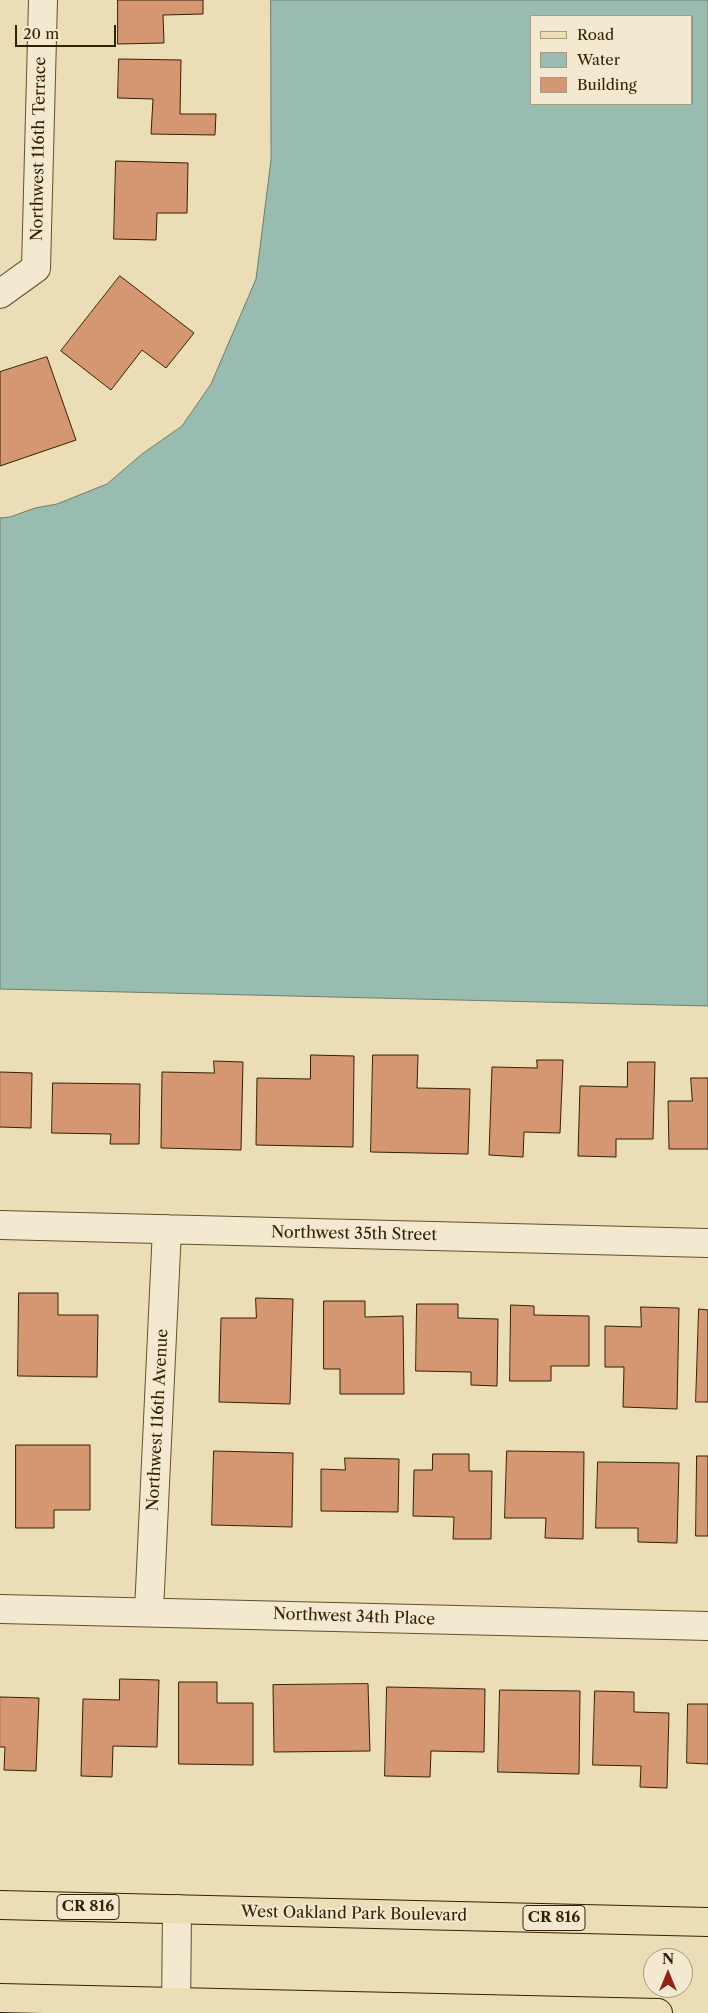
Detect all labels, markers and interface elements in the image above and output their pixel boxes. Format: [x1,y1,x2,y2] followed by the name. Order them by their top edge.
[18,15,119,47] scale bar
[530,15,693,105] legend
[23,24,59,43] text: 20 m
[577,25,614,44] text: Road
[577,50,620,69] text: Water
[28,57,50,241] street label: Northwest 116th Terrace
[577,75,637,94] text: Building
[271,1223,437,1245] street label: Northwest 35th Street
[144,1328,172,1512] street label: Northwest 116th Avenue
[273,1605,435,1629] street label: Northwest 34th Place
[57,1894,119,1920] road number: CR 816
[241,1902,467,1926] street label: West Oakland Park Boulevard
[523,1906,585,1930] road number: CR 816
[643,1948,693,1998] north arrow
[662,1950,674,1968] text: N

